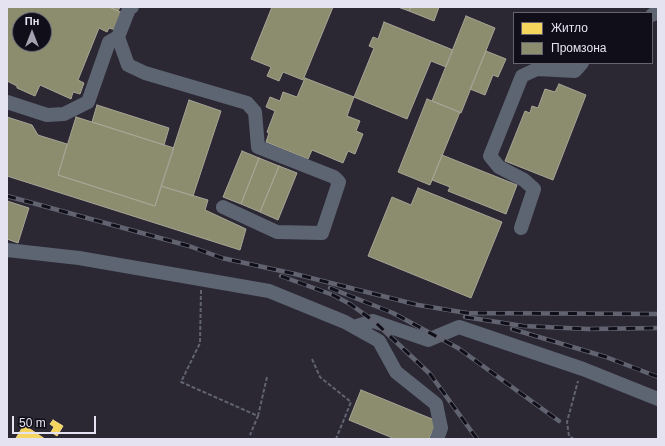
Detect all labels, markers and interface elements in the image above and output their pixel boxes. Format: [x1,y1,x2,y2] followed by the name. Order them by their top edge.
[12,12,52,52] north arrow
[513,12,653,64] legend
[25,15,39,27] text: Пн
[551,21,588,35] text: Житло
[551,41,606,55] text: Промзона
[14,408,98,434] scale bar
[19,416,46,430] text: 50 m

